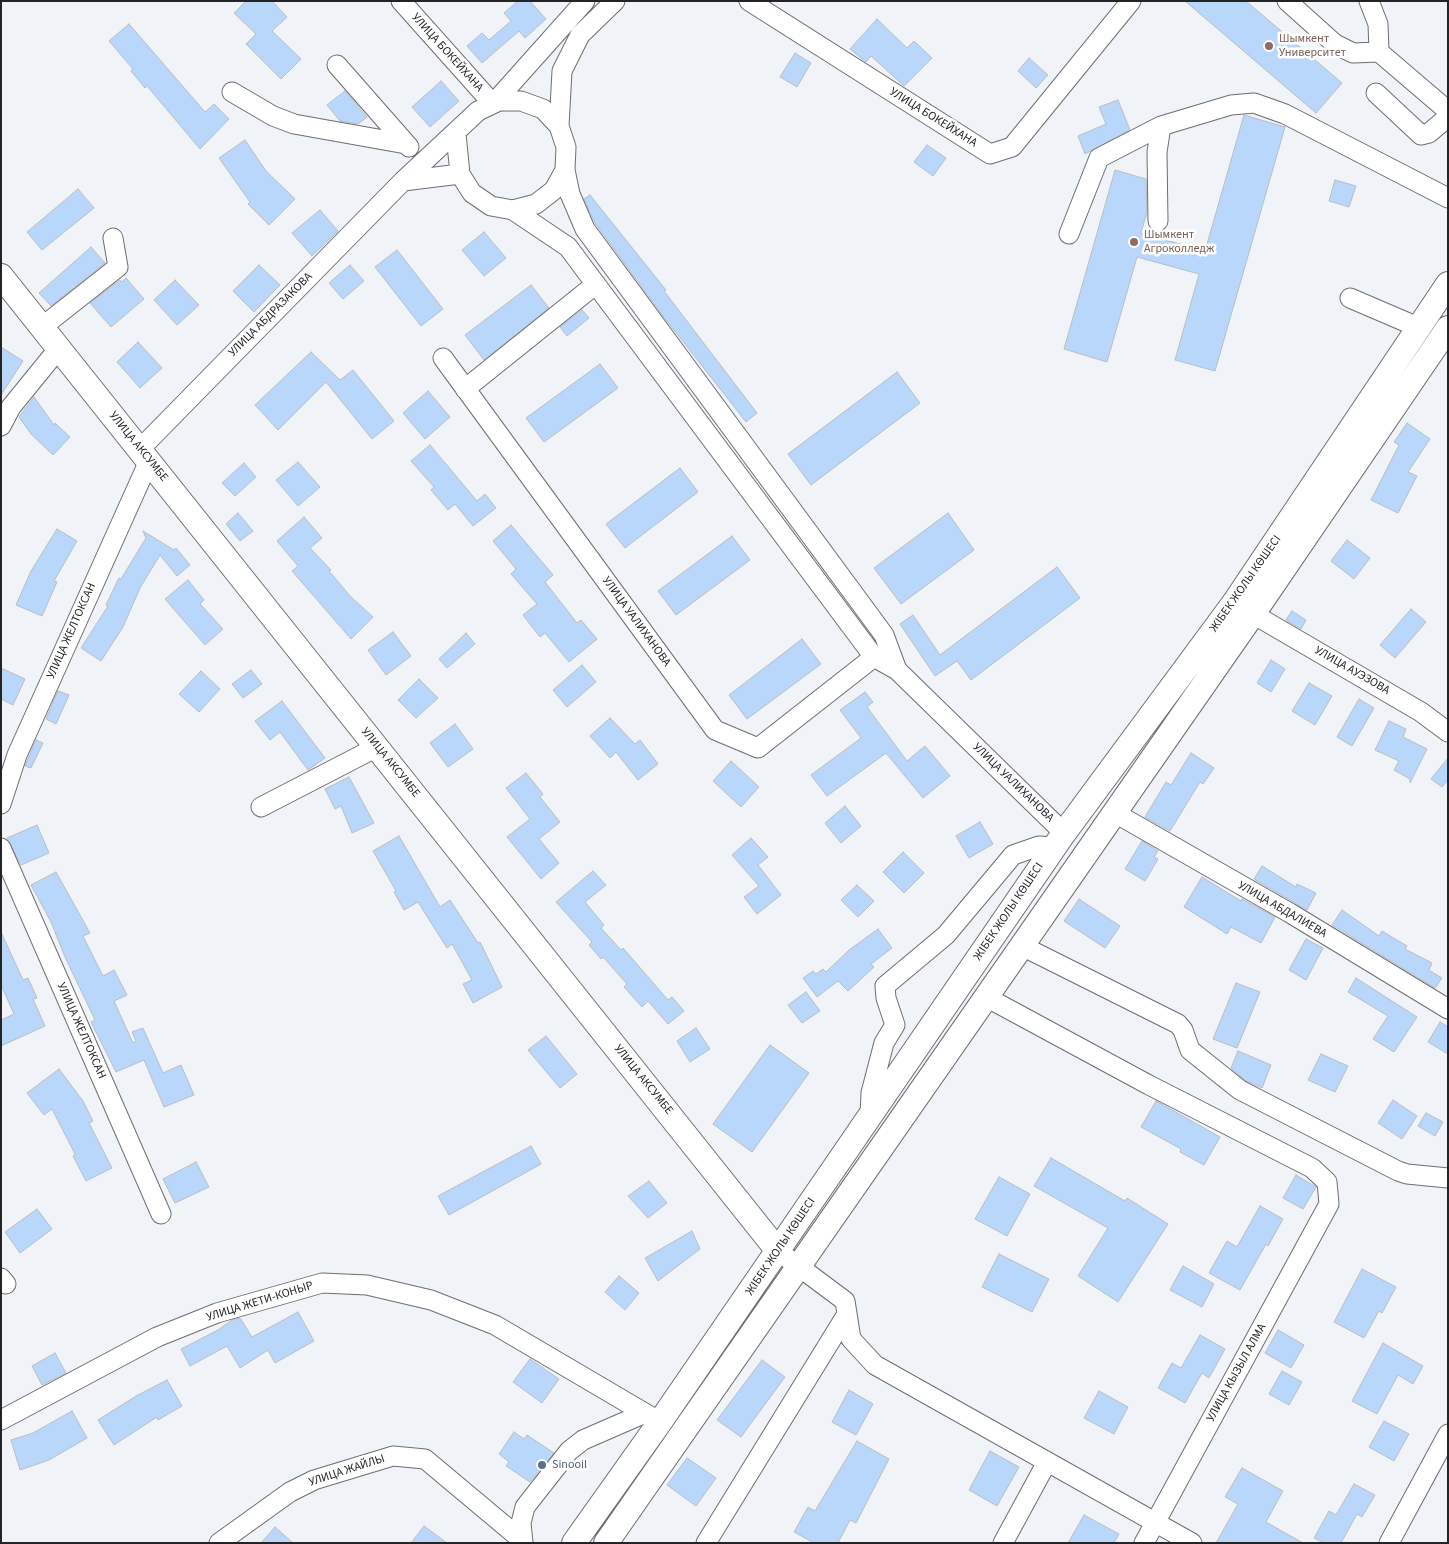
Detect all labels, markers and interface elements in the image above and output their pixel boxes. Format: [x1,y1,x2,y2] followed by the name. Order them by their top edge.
[408,11,486,95] street label: УЛИЦА БОКЕЙХАНА
[1279,32,1346,60] place label: Шымкент Университет
[1263,40,1275,52] marker: Шымкент Университет
[887,85,979,151] street label: УЛИЦА БОКЕЙХАНА
[1144,228,1214,256] place label: Шымкент Агроколледж
[1128,236,1140,248] marker: Шымкент Агроколледж
[226,270,316,360] street label: УЛИЦА АБДРАЗАКОВА
[105,409,171,485] street label: УЛИЦА АКСУМБЕ
[1207,533,1285,635] street label: ЖІБЕК ЖОЛЫ КӨШЕСІ
[599,574,673,670] street label: УЛИЦА УАЛИХАНОВА
[44,581,100,681] street label: УЛИЦА ЖЕЛТОКСАН
[1312,644,1392,698] street label: УЛИЦА АУЭЗОВА
[357,725,423,801] street label: УЛИЦА АКСУМБЕ
[969,741,1057,825] street label: УЛИЦА УАЛИХАНОВА
[971,860,1047,964] street label: ЖІБЕК ЖОЛЫ КӨШЕСІ
[1235,879,1329,941] street label: УЛИЦА АБДАЛИЕВА
[53,981,109,1081] street label: УЛИЦА ЖЕЛТОКСАН
[610,1042,676,1118] street label: УЛИЦА АКСУМБЕ
[743,1195,819,1299] street label: ЖІБЕК ЖОЛЫ КӨШЕСІ
[205,1279,315,1325] street label: УЛИЦА ЖЕТИ-КОНЫР
[1204,1322,1270,1424] street label: УЛИЦА КЫЗЫЛ АЛМА
[307,1452,387,1490] street label: УЛИЦА ЖАЙЛЫ
[552,1458,587,1472] place label: Sinooil
[536,1459,548,1471] marker: Sinooil

